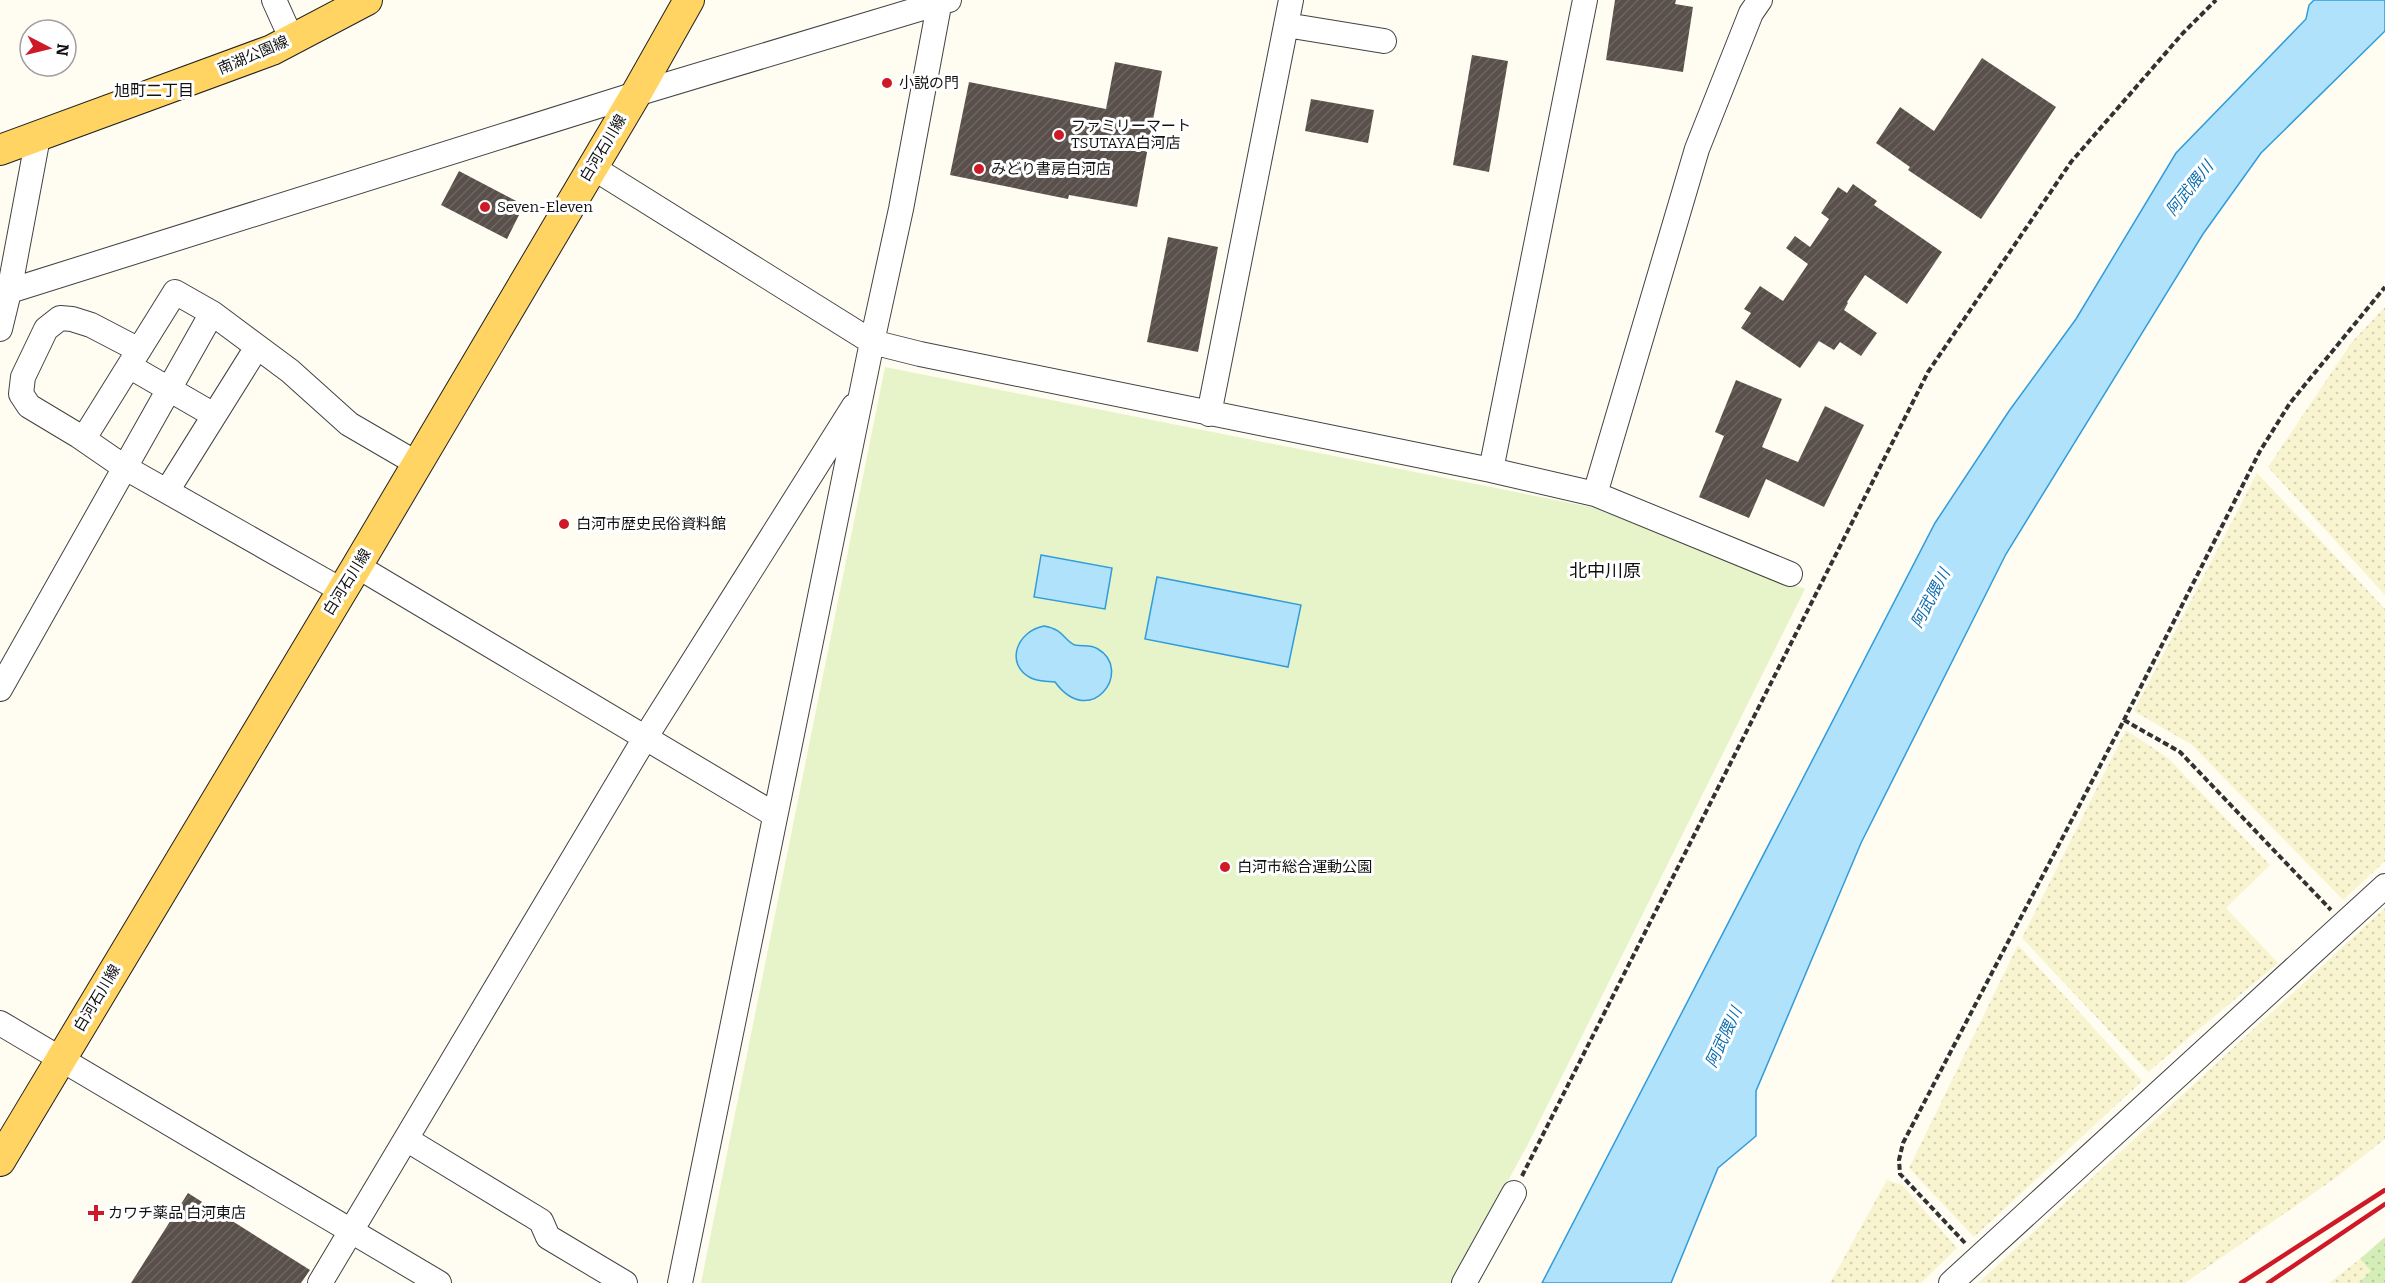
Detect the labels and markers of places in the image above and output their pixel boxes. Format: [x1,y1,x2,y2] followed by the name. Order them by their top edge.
[899,74,959,92] place label: 小説の門
[880,76,894,90] marker: 小説の門
[1071,117,1191,152] place label: ファミリーマート TSUTAYA白河店
[1052,128,1066,142] marker: ファミリーマート TSUTAYA白河店
[991,160,1111,178] place label: みどり書房白河店
[972,162,986,176] marker: みどり書房白河店
[497,198,593,216] place label: Seven-Eleven
[478,200,492,214] marker: Seven-Eleven
[576,515,726,533] place label: 白河市歴史民俗資料館
[557,517,571,531] marker: 白河市歴史民俗資料館
[1237,858,1372,876] place label: 白河市総合運動公園
[1218,860,1232,874] marker: 白河市総合運動公園
[108,1204,246,1222] place label: カワチ薬品 白河東店
[89,1206,103,1220] marker: カワチ薬品 白河東店

